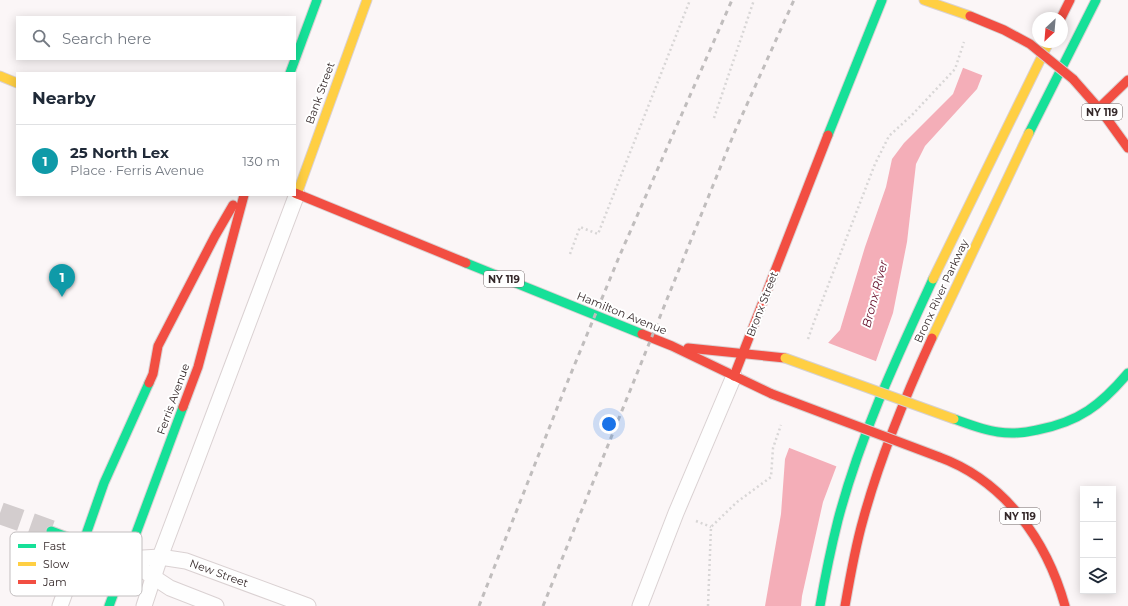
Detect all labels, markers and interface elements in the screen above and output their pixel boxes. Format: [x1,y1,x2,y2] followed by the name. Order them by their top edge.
[1032,12,1068,48] north arrow
[16,16,296,60] search box
[30,27,52,49] icon: search
[62,29,151,48] text: Search here
[302,60,338,126] street label: Bank Street
[32,88,96,108] text: Nearby
[1082,104,1122,120] road number: NY 119
[70,143,169,162] text: 25 North Lex
[42,153,48,169] text: 1
[242,153,280,169] text: 130 m
[70,162,204,178] text: Place · Ferris Avenue
[911,237,971,345] street label: Bronx River Parkway
[858,258,891,329] water label: Bronx River
[49,264,75,297] pin: 1
[743,269,781,339] street label: Bronx Street
[484,271,524,287] road number: NY 119
[575,289,669,338] street label: Hamilton Avenue
[154,361,192,437] street label: Ferris Avenue
[599,414,619,434] your location
[1080,486,1116,594] map controls
[1080,486,1116,522] button: +
[1000,508,1040,524] road number: NY 119
[1080,522,1116,558] button: −
[10,532,142,596] legend
[43,539,67,553] text: Fast
[188,556,251,590] street label: New Street
[43,557,69,571] text: Slow
[1080,558,1116,594] button: layers
[42,575,67,589] text: Jam

